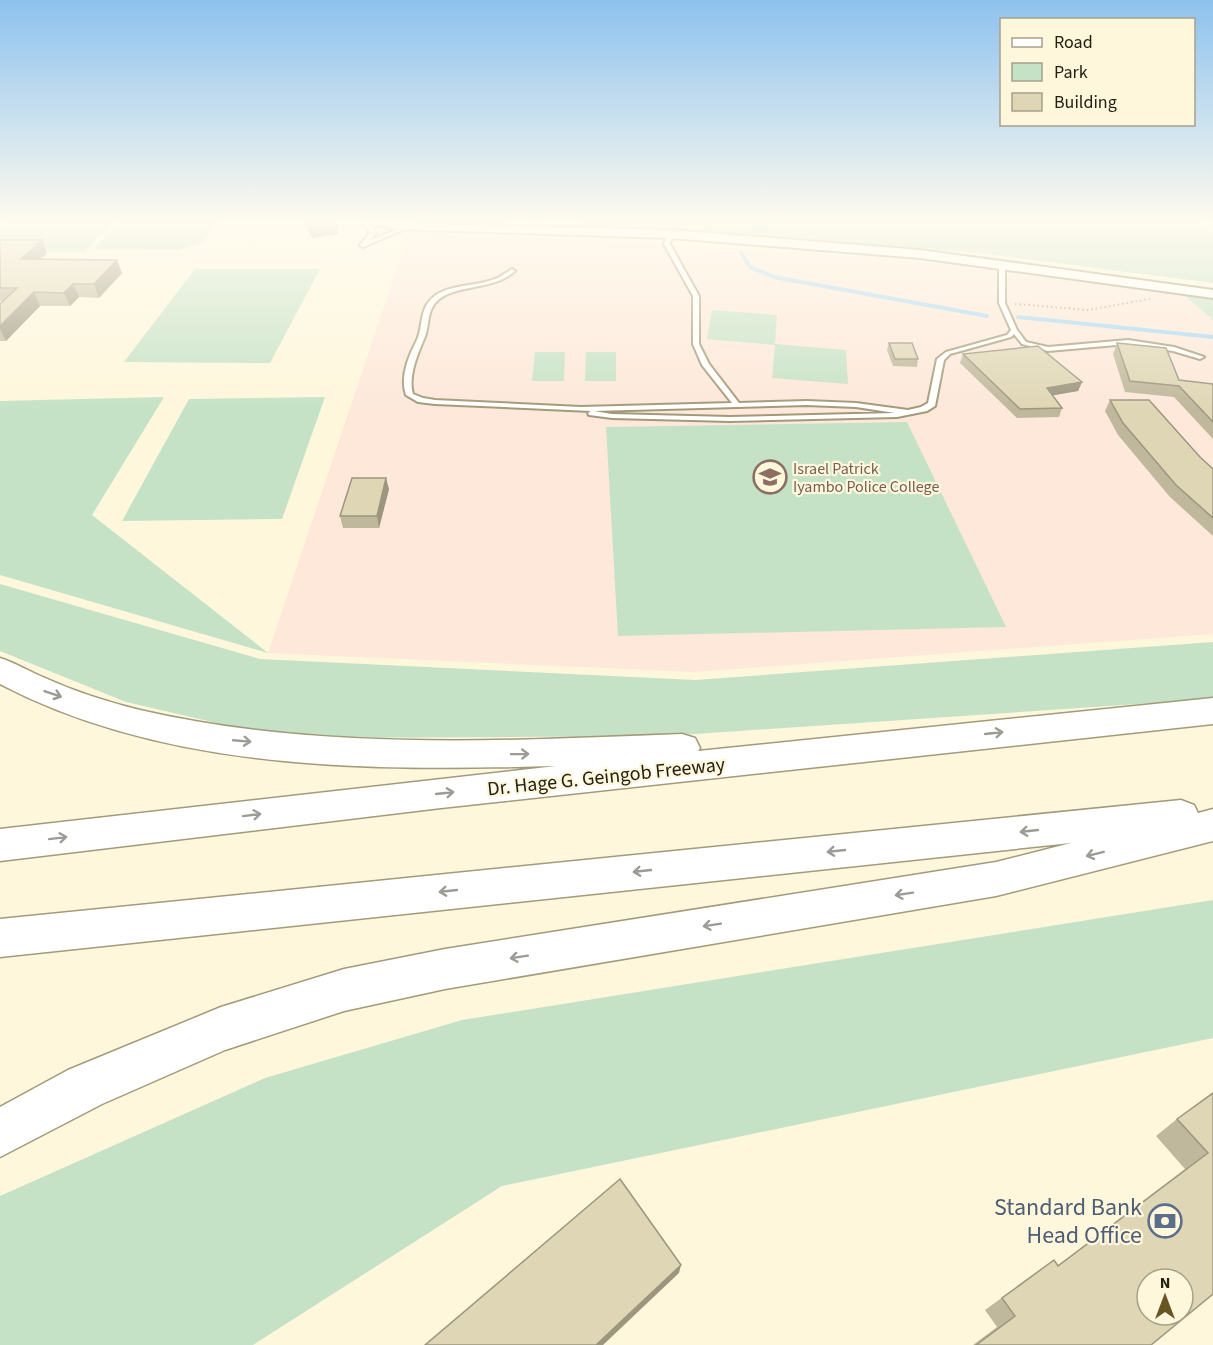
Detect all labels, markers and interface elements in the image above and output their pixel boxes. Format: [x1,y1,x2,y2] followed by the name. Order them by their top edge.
[1000,18,1195,126] legend
[1054,30,1093,55] text: Road
[1054,60,1088,85] text: Park
[1054,90,1117,115] text: Building
[793,458,939,498] place label: Israel Patrick Iyambo Police College
[752,459,788,495] school or university icon: Israel Patrick Iyambo Police College
[43,690,62,701] one-way arrow
[984,727,1004,738] one-way arrow
[231,736,251,747] one-way arrow
[510,749,530,760] one-way arrow
[486,751,727,803] street label: Dr. Hage G. Geingob Freeway
[435,787,455,798] one-way arrow
[241,810,261,821] one-way arrow
[1020,826,1040,837] one-way arrow
[48,832,68,843] one-way arrow
[826,846,846,857] one-way arrow
[1086,849,1105,861] one-way arrow
[632,866,652,877] one-way arrow
[438,886,458,897] one-way arrow
[895,888,914,899] one-way arrow
[702,920,722,931] one-way arrow
[510,951,530,962] one-way arrow
[994,1190,1142,1253] place label: Standard Bank Head Office
[1147,1203,1183,1239] bank icon: Standard Bank Head Office
[1135,1267,1195,1327] north arrow
[1160,1272,1170,1294] text: N

